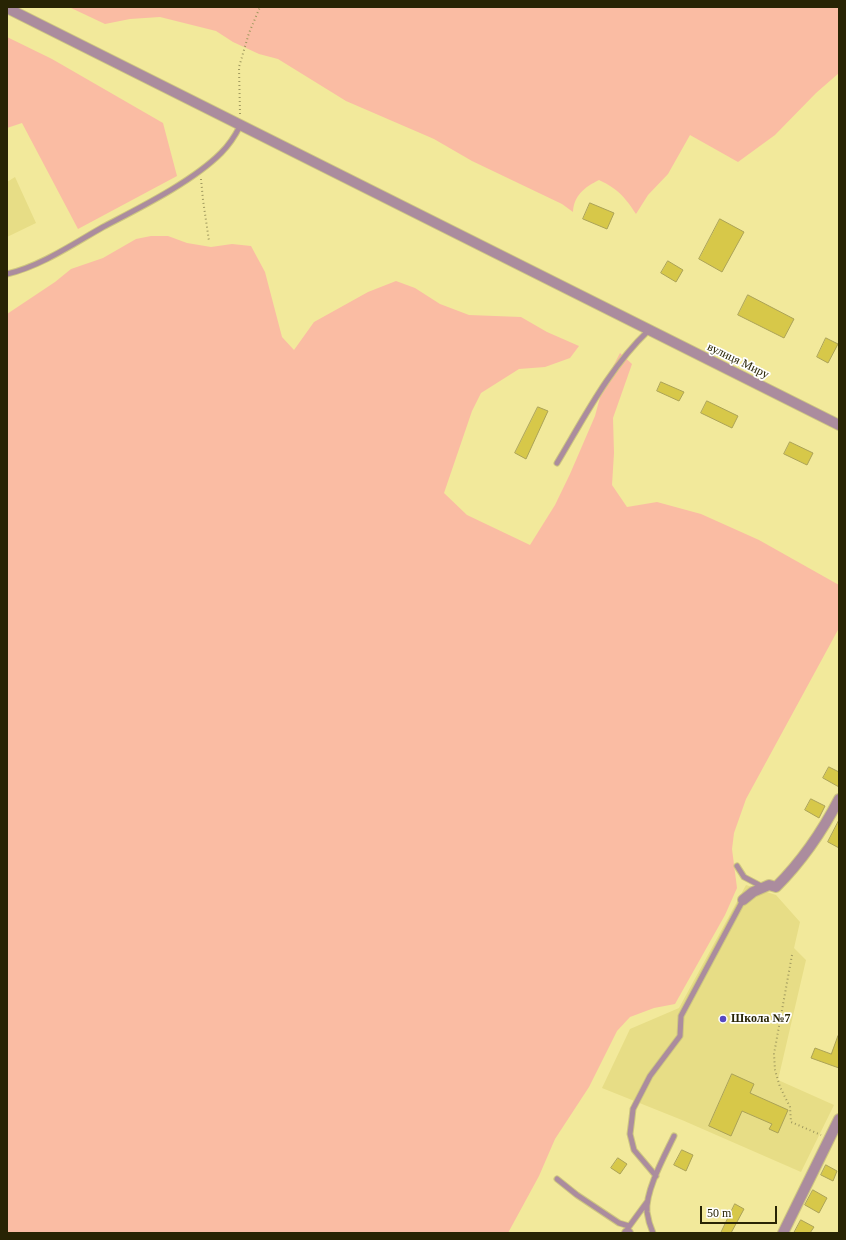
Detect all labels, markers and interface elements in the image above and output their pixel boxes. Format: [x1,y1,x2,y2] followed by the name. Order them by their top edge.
[705,340,771,382] street label: вулиця Миру
[731,1012,791,1026] place label: Школа №7
[718,1014,728,1024] marker: Школа №7
[702,1198,779,1224] scale bar
[707,1206,731,1220] text: 50 m

